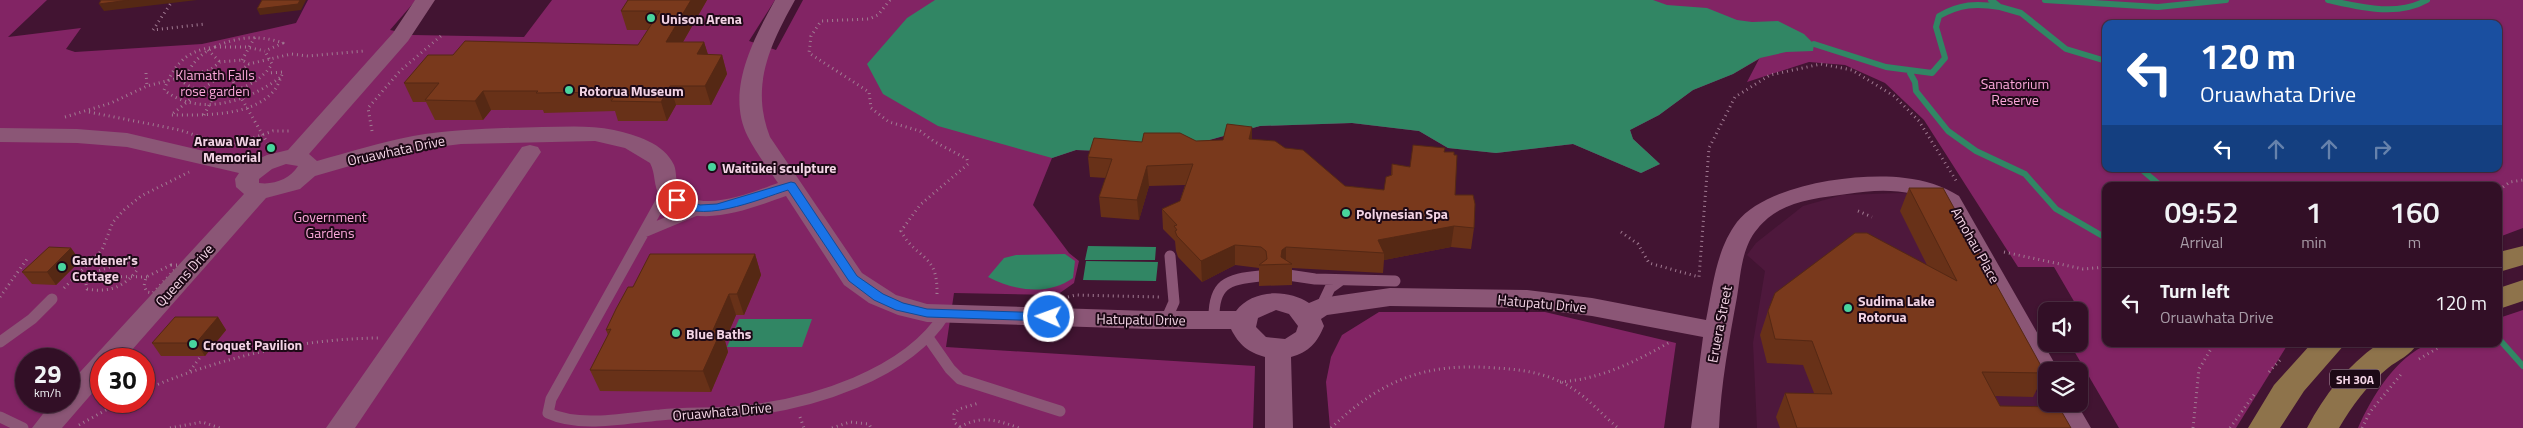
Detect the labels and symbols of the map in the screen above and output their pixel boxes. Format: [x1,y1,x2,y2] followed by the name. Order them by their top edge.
[661,8,742,29] place label: Unison Arena
[645,12,657,24] marker: Unison Arena
[175,64,255,101] park label: Klamath Falls rose garden
[1981,73,2049,110] park label: Sanatorium Reserve
[579,80,684,101] place label: Rotorua Museum
[563,84,575,96] marker: Rotorua Museum
[345,129,447,171] street label: Oruawhata Drive
[194,130,261,167] place label: Arawa War Memorial
[265,142,277,154] marker: Arawa War Memorial
[722,157,837,178] place label: Waitūkei sculpture
[706,161,718,173] marker: Waitūkei sculpture
[656,179,698,221] pin
[1356,203,1448,224] place label: Polynesian Spa
[1946,203,2006,287] street label: Amohau Place
[293,206,367,243] park label: Government Gardens
[1340,207,1352,219] marker: Polynesian Spa
[150,239,218,311] street label: Queens Drive
[72,249,138,286] place label: Gardener's Cottage
[56,261,68,273] marker: Gardener's Cottage
[1701,284,1737,364] street label: Eruera Street
[1497,289,1587,317] street label: Hatupatu Drive
[1022,290,1074,342] position arrow
[1858,290,1935,327] place label: Sudima Lake Rotorua
[1842,302,1854,314] marker: Sudima Lake Rotorua
[1096,308,1186,330] street label: Hatupatu Drive
[686,323,752,344] place label: Blue Baths
[670,327,682,339] marker: Blue Baths
[203,334,302,355] place label: Croquet Pavilion
[187,338,199,350] marker: Croquet Pavilion
[90,348,155,413] speed limit sign: 30
[2330,369,2380,388] road number: SH 30A
[672,396,772,426] street label: Oruawhata Drive

